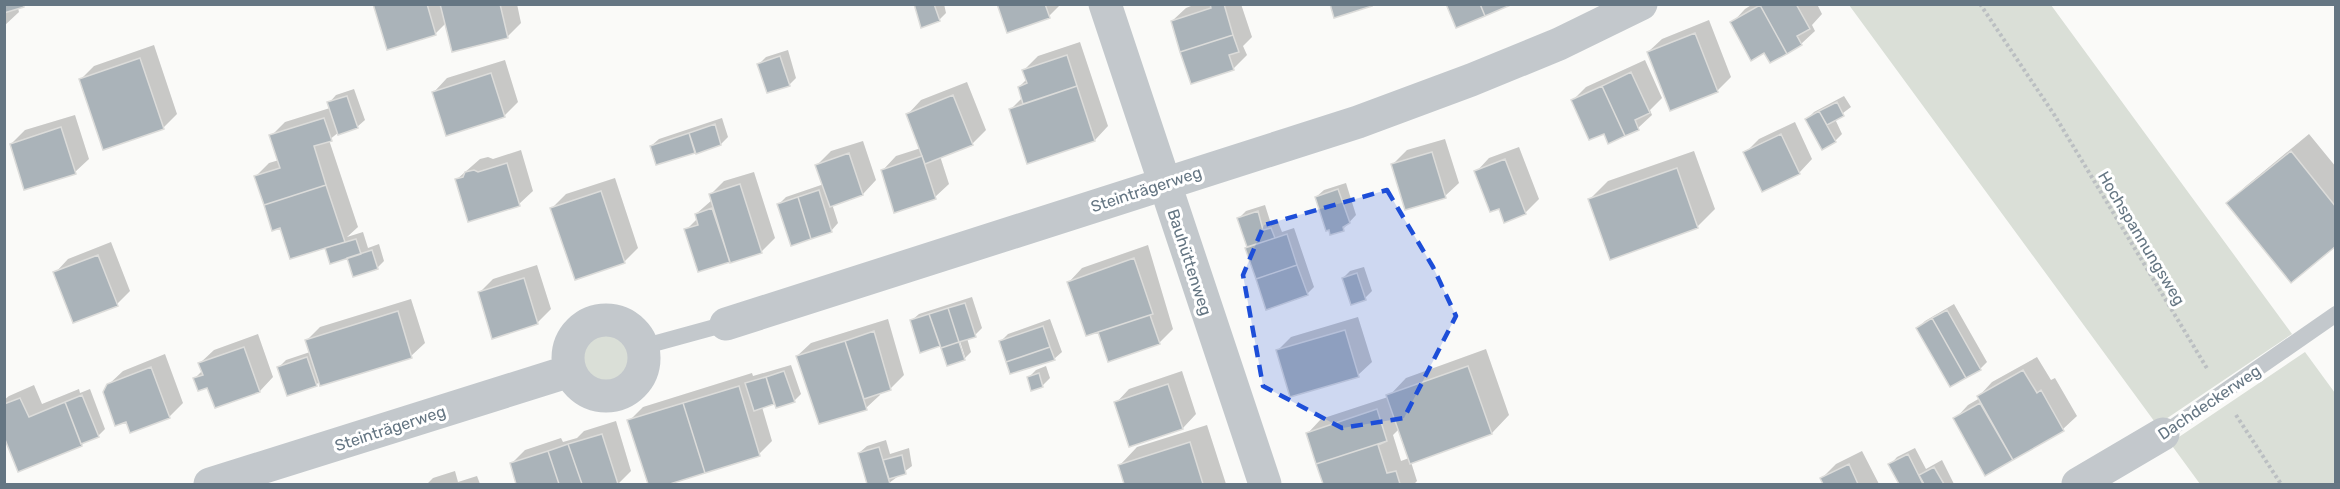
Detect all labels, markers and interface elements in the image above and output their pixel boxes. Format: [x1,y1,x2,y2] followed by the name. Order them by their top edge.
[1088,163,1204,216] street label: Steinträgerweg
[2094,168,2189,309] street label: Hochspannungsweg
[1163,207,1216,318] street label: Bauhüttenweg
[2154,361,2264,444] street label: Dachdeckerweg
[332,402,448,455] street label: Steinträgerweg

